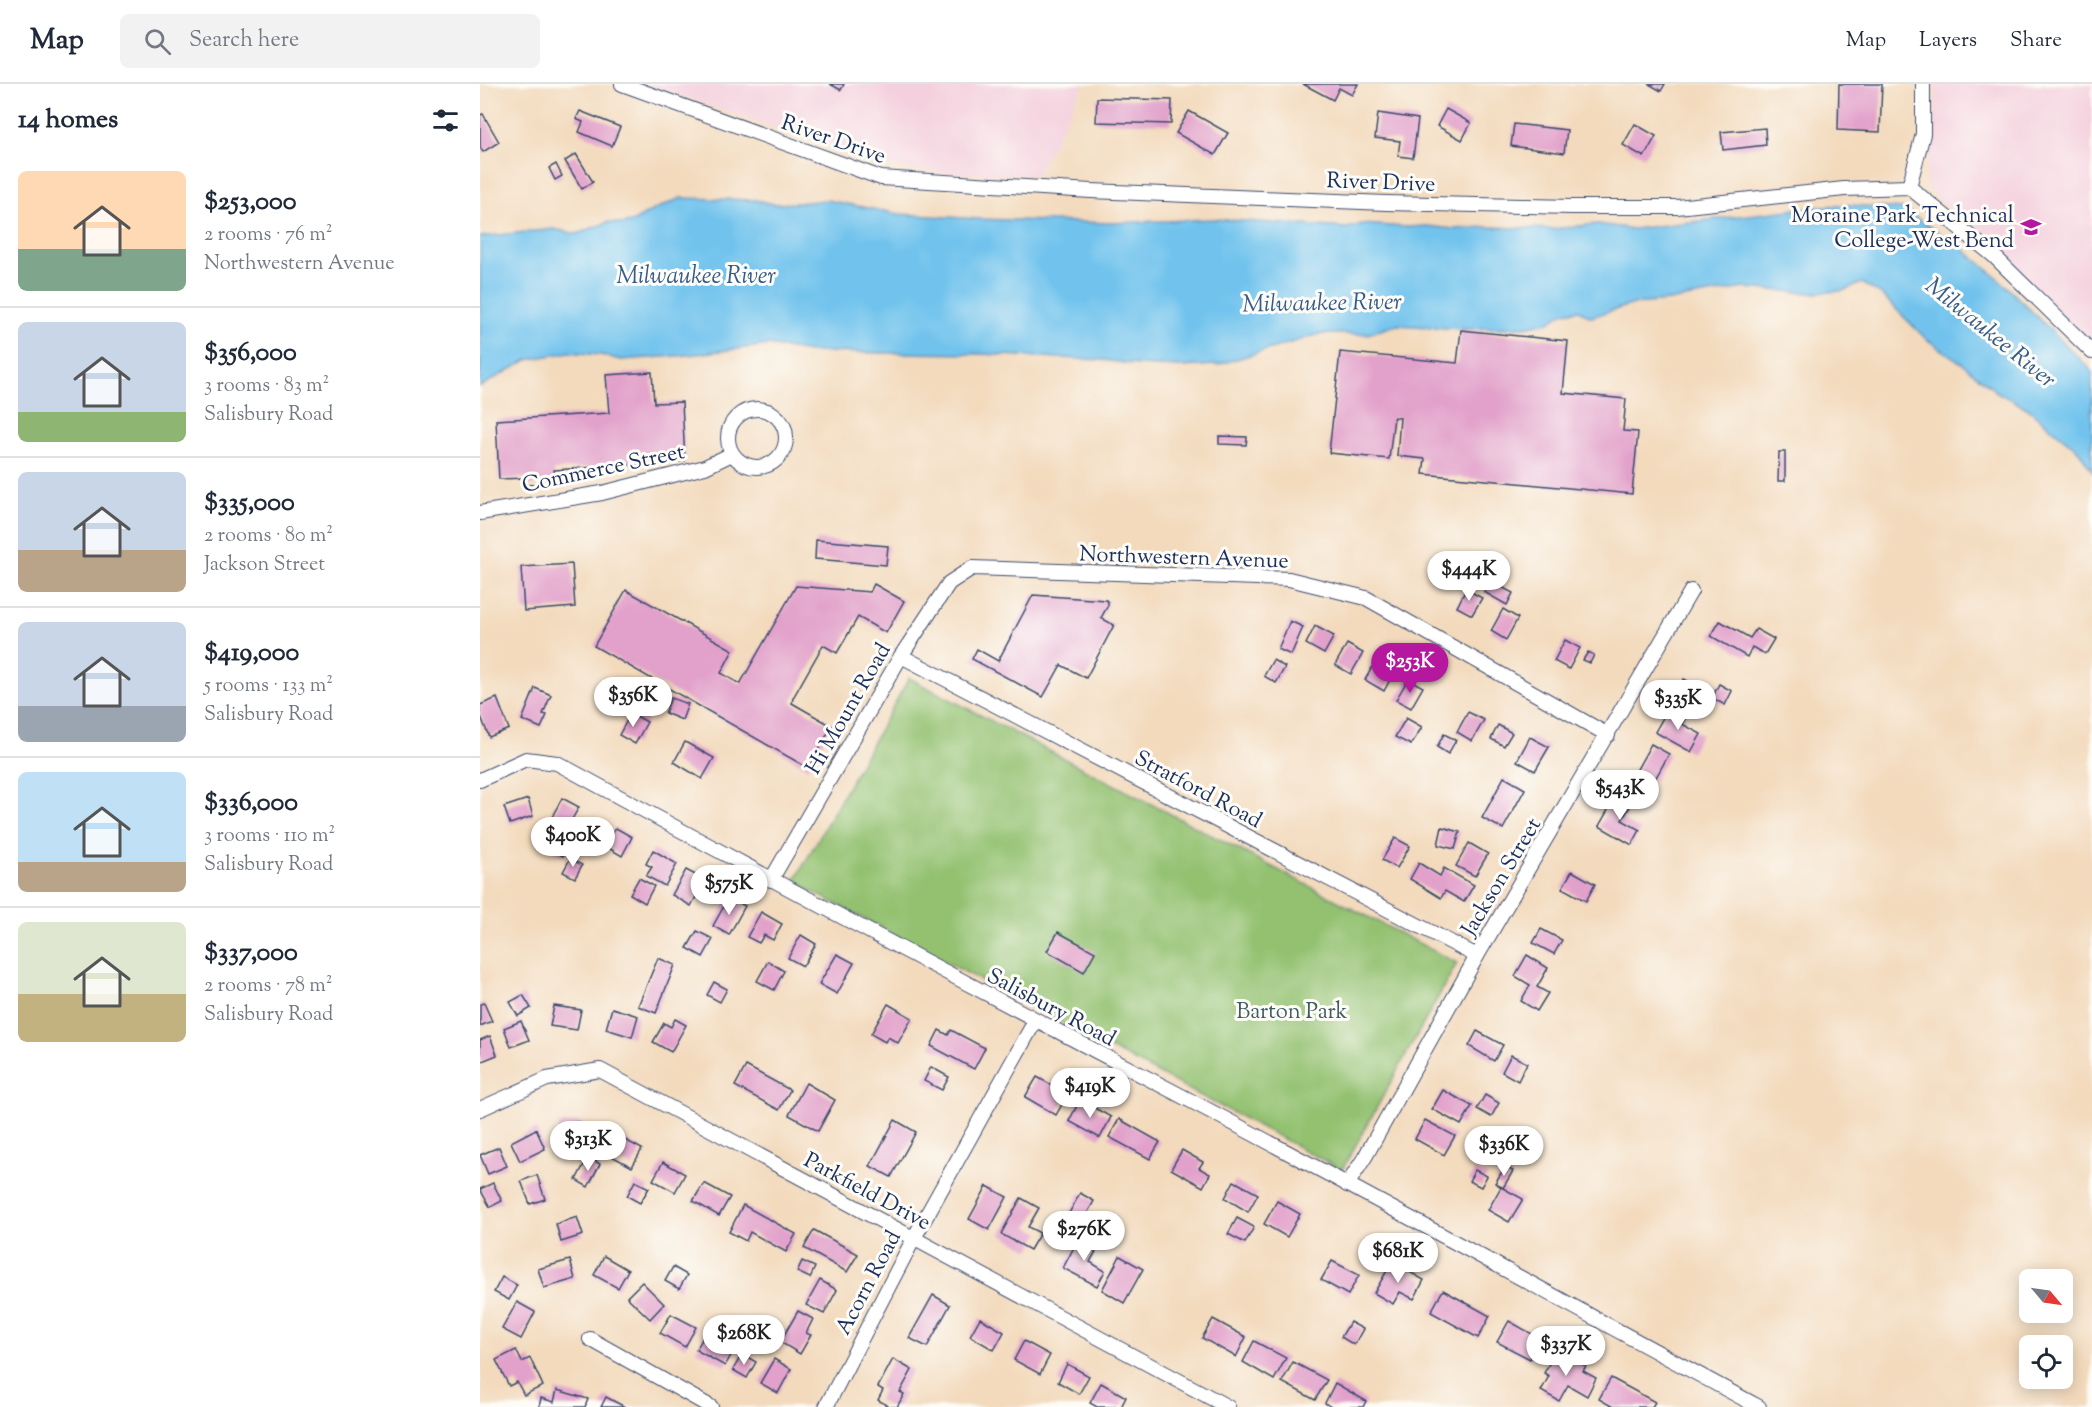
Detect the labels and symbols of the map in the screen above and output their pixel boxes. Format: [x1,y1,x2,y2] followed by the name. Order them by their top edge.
[776,108,890,174] street label: River Drive
[1326,166,1436,202] street label: River Drive
[1791,201,2014,258] place label: Moraine Park Technical College-West Bend
[2019,215,2043,239] school or university icon: Moraine Park Technical College-West Bend
[616,260,776,294] water label: Milwaukee River
[1917,270,2063,397] water label: Milwaukee River
[1242,286,1403,322] water label: Milwaukee River
[519,437,688,503] street label: Commerce Street
[1079,539,1289,579] street label: Northwestern Avenue
[1427,551,1511,602] pin: $444K
[799,638,900,781] street label: Hi Mount Road
[1368,643,1452,694] pin: $253K
[591,677,675,728] pin: $356K
[1636,680,1720,731] pin: $335K
[1128,744,1267,838] street label: Stratford Road
[1578,770,1662,821] pin: $543K
[1454,812,1551,944] street label: Jackson Street
[531,817,615,868] pin: $400K
[687,865,771,916] pin: $575K
[980,961,1121,1056] street label: Salisbury Road
[1236,997,1348,1029] park label: Barton Park
[1048,1068,1132,1119] pin: $419K
[546,1121,630,1172] pin: $313K
[1462,1126,1546,1177] pin: $336K
[797,1146,936,1240] street label: Parkfield Drive
[1042,1211,1126,1262] pin: $276K
[829,1225,911,1341] street label: Acorn Road
[1356,1233,1440,1284] pin: $681K
[2019,1269,2073,1323] north arrow
[702,1315,786,1366] pin: $268K
[1524,1326,1608,1377] pin: $337K

